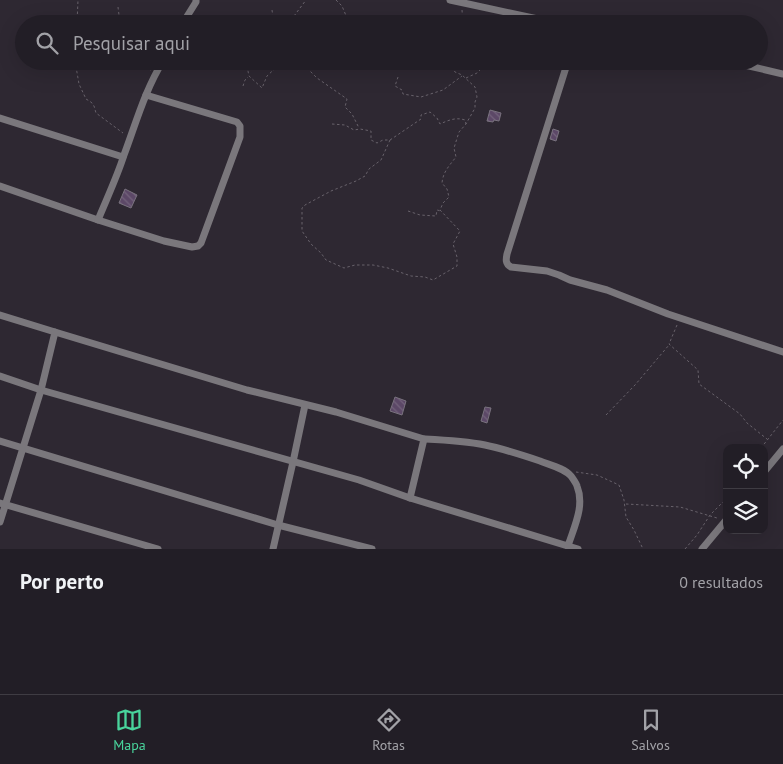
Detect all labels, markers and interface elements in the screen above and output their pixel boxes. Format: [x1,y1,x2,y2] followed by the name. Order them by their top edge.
[15,15,768,70] search box
[33,29,61,57] icon: search
[73,31,190,55] text: Pesquisar aqui
[723,444,768,534] map controls
[723,444,768,489] button: locate
[723,489,768,534] button: layers
[20,568,104,595] text: Por perto
[679,572,763,592] text: 0 resultados
[113,706,146,754] tab: Mapa
[372,706,405,754] tab: Rotas
[631,706,670,754] tab: Salvos

